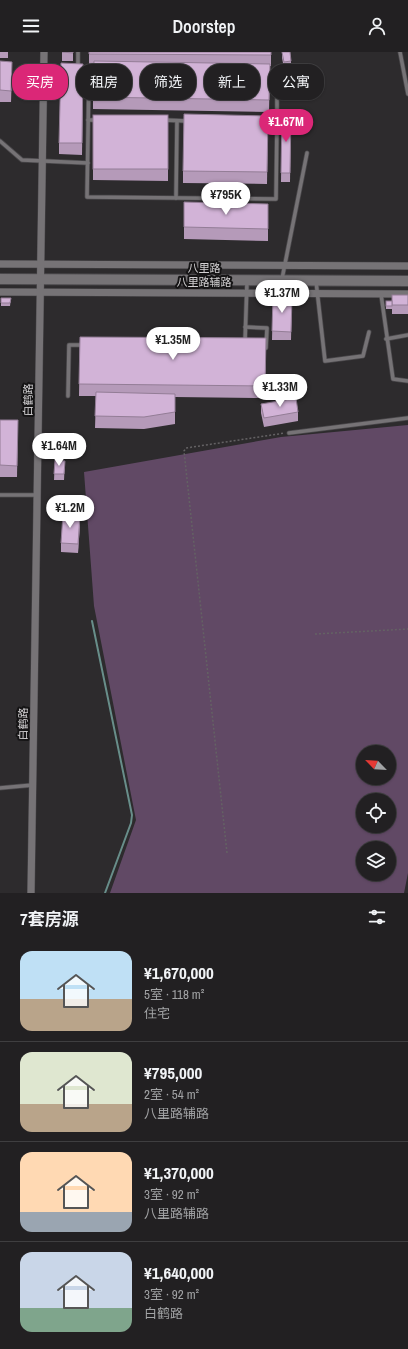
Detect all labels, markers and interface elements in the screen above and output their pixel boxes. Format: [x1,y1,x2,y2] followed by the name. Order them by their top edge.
[172,14,236,39] text: Doorstep
[20,15,42,37] icon: menu
[366,15,388,37] icon: person
[12,64,68,100] chip: 买房
[76,64,132,100] chip: 租房
[140,64,196,100] chip: 筛选
[204,64,260,100] chip: 新上
[268,64,324,100] chip: 公寓
[253,109,319,143] pin: ¥1.67M
[268,113,304,130] text: ¥1.67M
[198,182,254,216] pin: ¥795K
[210,186,242,203] text: ¥795K
[188,261,221,275] street label: 八里路
[177,275,232,289] street label: 八里路辅路
[249,280,315,314] pin: ¥1.37M
[264,284,300,301] text: ¥1.37M
[140,327,206,361] pin: ¥1.35M
[155,331,191,348] text: ¥1.35M
[247,374,313,408] pin: ¥1.33M
[262,378,298,395] text: ¥1.33M
[21,383,35,417] street label: 白鹤路
[26,433,92,467] pin: ¥1.64M
[41,437,77,454] text: ¥1.64M
[42,495,98,529] pin: ¥1.2M
[55,499,85,516] text: ¥1.2M
[16,707,30,741] street label: 白鹤路
[356,745,396,785] north arrow
[356,745,396,881] map controls
[356,793,396,833] button: locate
[356,841,396,881] button: layers
[366,906,388,928] icon: filters
[20,907,79,930] text: 7套房源
[144,961,214,984] text: ¥1,670,000
[52,967,100,1015] icon: home
[144,986,204,1003] text: 5室 · 118 m²
[144,1005,170,1022] text: 住宅
[144,1061,202,1084] text: ¥795,000
[52,1068,100,1116] icon: home
[144,1086,199,1103] text: 2室 · 54 m²
[144,1105,209,1122] text: 八里路辅路
[144,1161,214,1184] text: ¥1,370,000
[52,1168,100,1216] icon: home
[144,1186,199,1203] text: 3室 · 92 m²
[144,1205,209,1222] text: 八里路辅路
[144,1261,214,1284] text: ¥1,640,000
[52,1268,100,1316] icon: home
[144,1286,199,1303] text: 3室 · 92 m²
[144,1305,183,1322] text: 白鹤路

